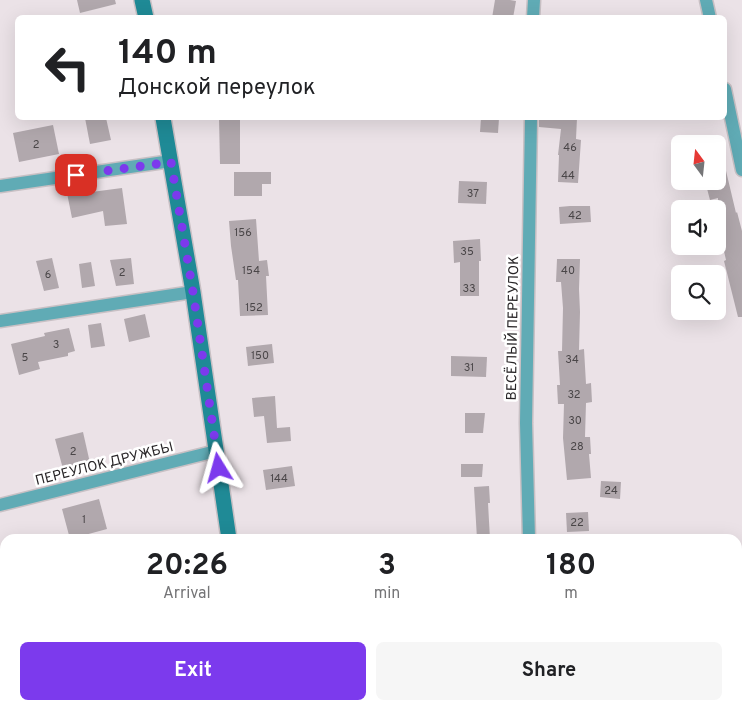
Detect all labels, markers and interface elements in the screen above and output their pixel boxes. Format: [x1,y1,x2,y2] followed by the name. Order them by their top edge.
[118,32,217,76] text: 140 m
[35,35,100,100] icon: left
[118,75,316,102] text: Донской переулок
[671,135,726,190] north arrow
[671,135,726,320] map controls
[33,138,39,152] house number: 2
[563,141,577,155] house number: 46
[55,154,97,196] pin
[62,161,90,189] icon: arrive
[561,169,575,183] house number: 44
[467,187,479,201] house number: 37
[671,200,726,255] button: sound
[568,209,582,223] house number: 42
[234,226,252,240] house number: 156
[460,245,474,259] house number: 35
[503,256,523,401] street label: ВЕСЁЛЫЙ ПЕРЕУЛОК
[242,264,260,278] house number: 154
[561,264,575,278] house number: 40
[671,265,726,320] button: search
[119,266,125,280] house number: 2
[45,268,51,282] house number: 6
[462,282,476,296] house number: 33
[245,301,263,315] house number: 152
[53,338,59,352] house number: 3
[251,349,269,363] house number: 150
[22,351,29,365] house number: 5
[565,353,579,367] house number: 34
[464,361,474,375] house number: 31
[567,388,581,402] house number: 32
[568,414,582,428] house number: 30
[34,439,175,490] street label: ПЕРЕУЛОК ДРУЖБЫ
[570,440,584,454] house number: 28
[192,441,244,493] position arrow
[70,445,76,459] house number: 2
[270,472,288,486] house number: 144
[604,484,618,498] house number: 24
[82,513,86,527] house number: 1
[570,516,584,530] house number: 22
[146,548,228,585] text: 20:26
[378,548,396,585] text: 3
[546,548,596,585] text: 180
[163,584,211,604] text: Arrival
[374,584,400,604] text: min
[564,584,578,604] text: m
[20,642,366,700] button: Exit
[376,642,722,700] button: Share

